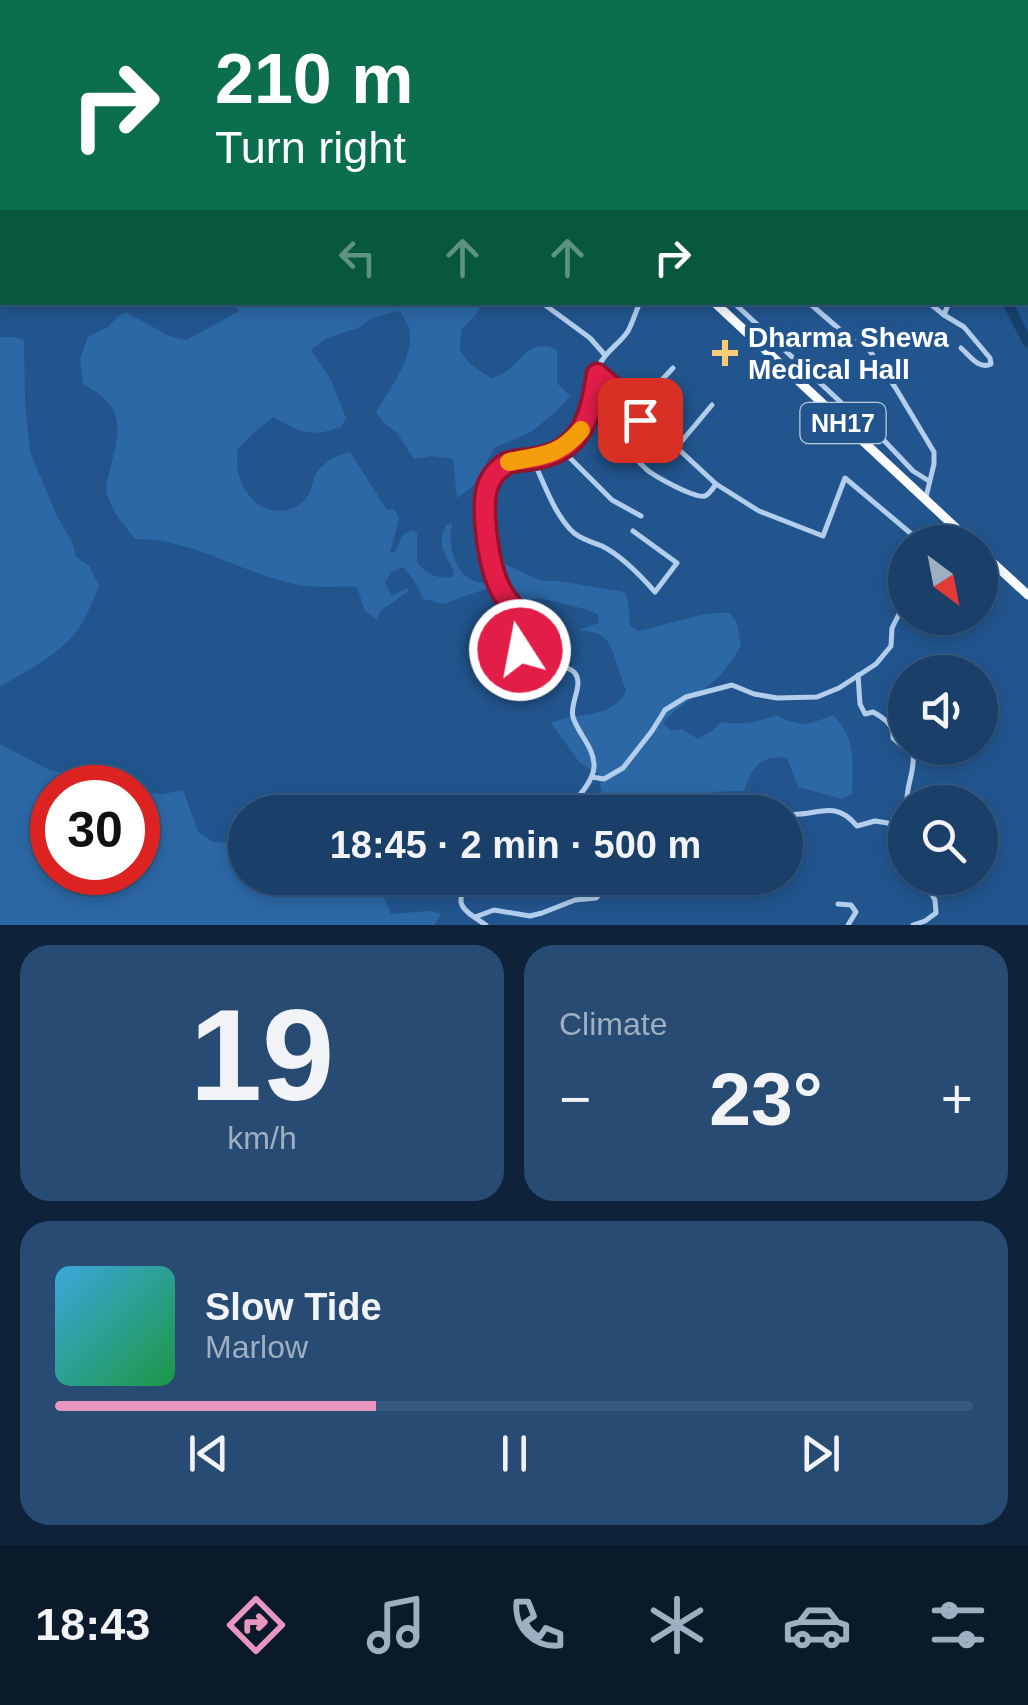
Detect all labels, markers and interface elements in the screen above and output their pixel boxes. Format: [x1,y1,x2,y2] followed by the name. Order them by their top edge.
[50,40,180,170] icon: right
[215,40,413,118] text: 210 m
[215,122,406,173] text: Turn right
[330,230,385,285] icon: left
[435,230,490,285] icon: ahead
[540,230,595,285] icon: ahead
[645,230,700,285] icon: right
[748,322,949,385] place label: Dharma Shewa Medical Hall
[712,340,738,366] marker: Dharma Shewa Medical Hall
[598,378,683,463] pin
[613,393,668,448] icon: arrive
[800,403,886,443] road number: NH17
[888,525,998,635] north arrow
[888,525,998,895] map controls
[468,598,572,702] position arrow
[888,655,998,765] button: sound
[30,765,160,895] speed limit sign: 30
[888,785,998,895] button: search
[330,824,701,866] text: 18:45 · 2 min · 500 m
[190,982,334,1128] text: 19
[559,1006,667,1042] text: Climate
[709,1057,823,1141] text: 23°
[559,1068,591,1130] text: −
[941,1068,973,1130] text: +
[227,1120,297,1156] text: km/h
[205,1286,382,1328] text: Slow Tide
[205,1329,308,1365] text: Marlow
[181,1426,236,1481] icon: previous
[487,1426,542,1481] icon: pause
[793,1426,848,1481] icon: next
[221,1590,291,1660] icon: directions
[361,1590,431,1660] icon: music
[502,1590,572,1660] icon: phone
[642,1590,712,1660] icon: climate
[782,1590,852,1660] icon: car
[923,1590,993,1660] icon: filters
[35,1599,150,1650] text: 18:43

